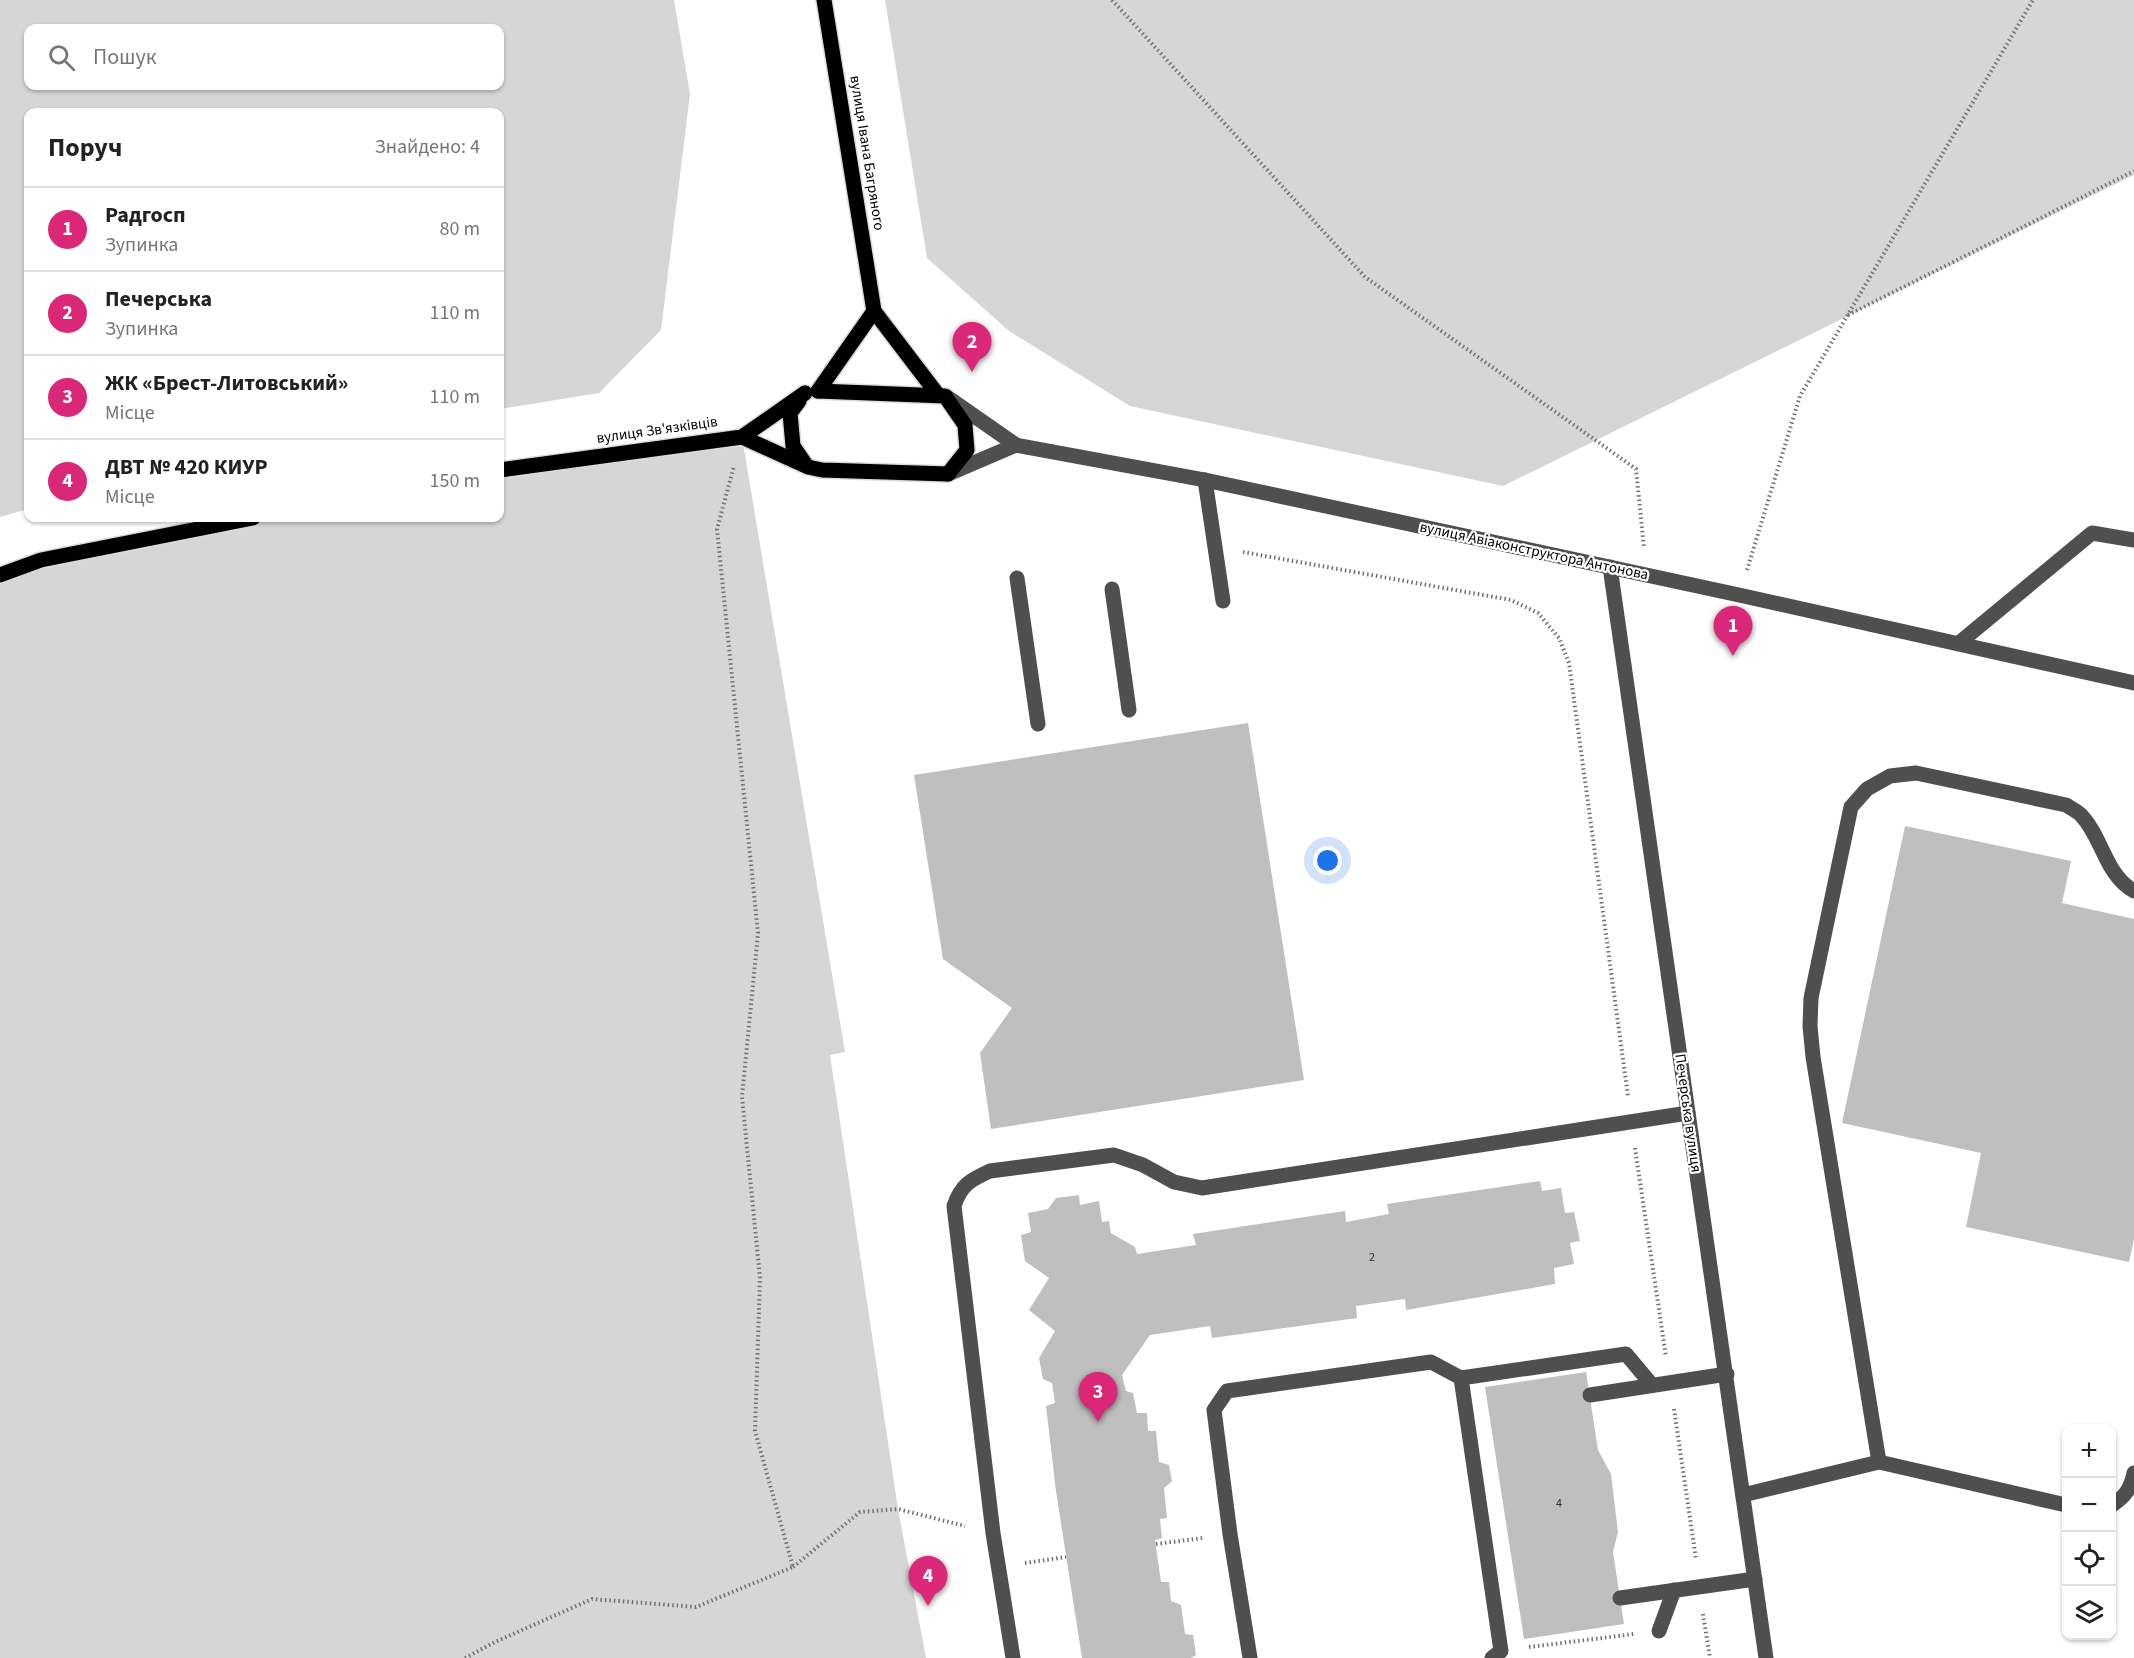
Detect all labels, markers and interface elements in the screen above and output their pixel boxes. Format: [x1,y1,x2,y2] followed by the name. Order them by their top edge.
[24,24,504,90] search box
[45,41,78,74] icon: search
[93,41,157,73] text: Пошук
[844,74,890,232] street label: вулиця Івана Багряного
[48,129,122,166] text: Поруч
[375,133,480,161] text: Знайдено: 4
[105,199,186,231] text: Радгосп
[62,215,73,243] text: 1
[440,215,480,243] text: 80 m
[105,231,178,259] text: Зупинка
[105,283,212,315] text: Печерська
[62,299,73,327] text: 2
[430,299,480,327] text: 110 m
[105,315,178,343] text: Зупинка
[952,322,992,372] pin: 2
[105,367,348,399] text: ЖК «Брест-Литовський»
[62,383,73,411] text: 3
[430,383,480,411] text: 110 m
[105,399,155,427] text: Місце
[595,411,719,449] street label: вулиця Зв'язківців
[105,451,268,483] text: ДВТ № 420 КИУР
[62,467,73,495] text: 4
[430,467,480,495] text: 150 m
[105,483,155,511] text: Місце
[1418,516,1650,586] street label: вулиця Авіаконструктора Антонова
[1714,606,1752,656] pin: 1
[1313,846,1342,875] your location
[1669,1052,1707,1174] street label: Печерська вулиця
[1369,1249,1375,1266] house number: 2
[1078,1372,1118,1422] pin: 3
[2062,1424,2116,1640] map controls
[2062,1424,2116,1478] button: +
[2062,1478,2116,1532] button: −
[1556,1495,1562,1512] house number: 4
[2062,1532,2116,1586] button: locate
[908,1556,948,1606] pin: 4
[2062,1586,2116,1640] button: layers

